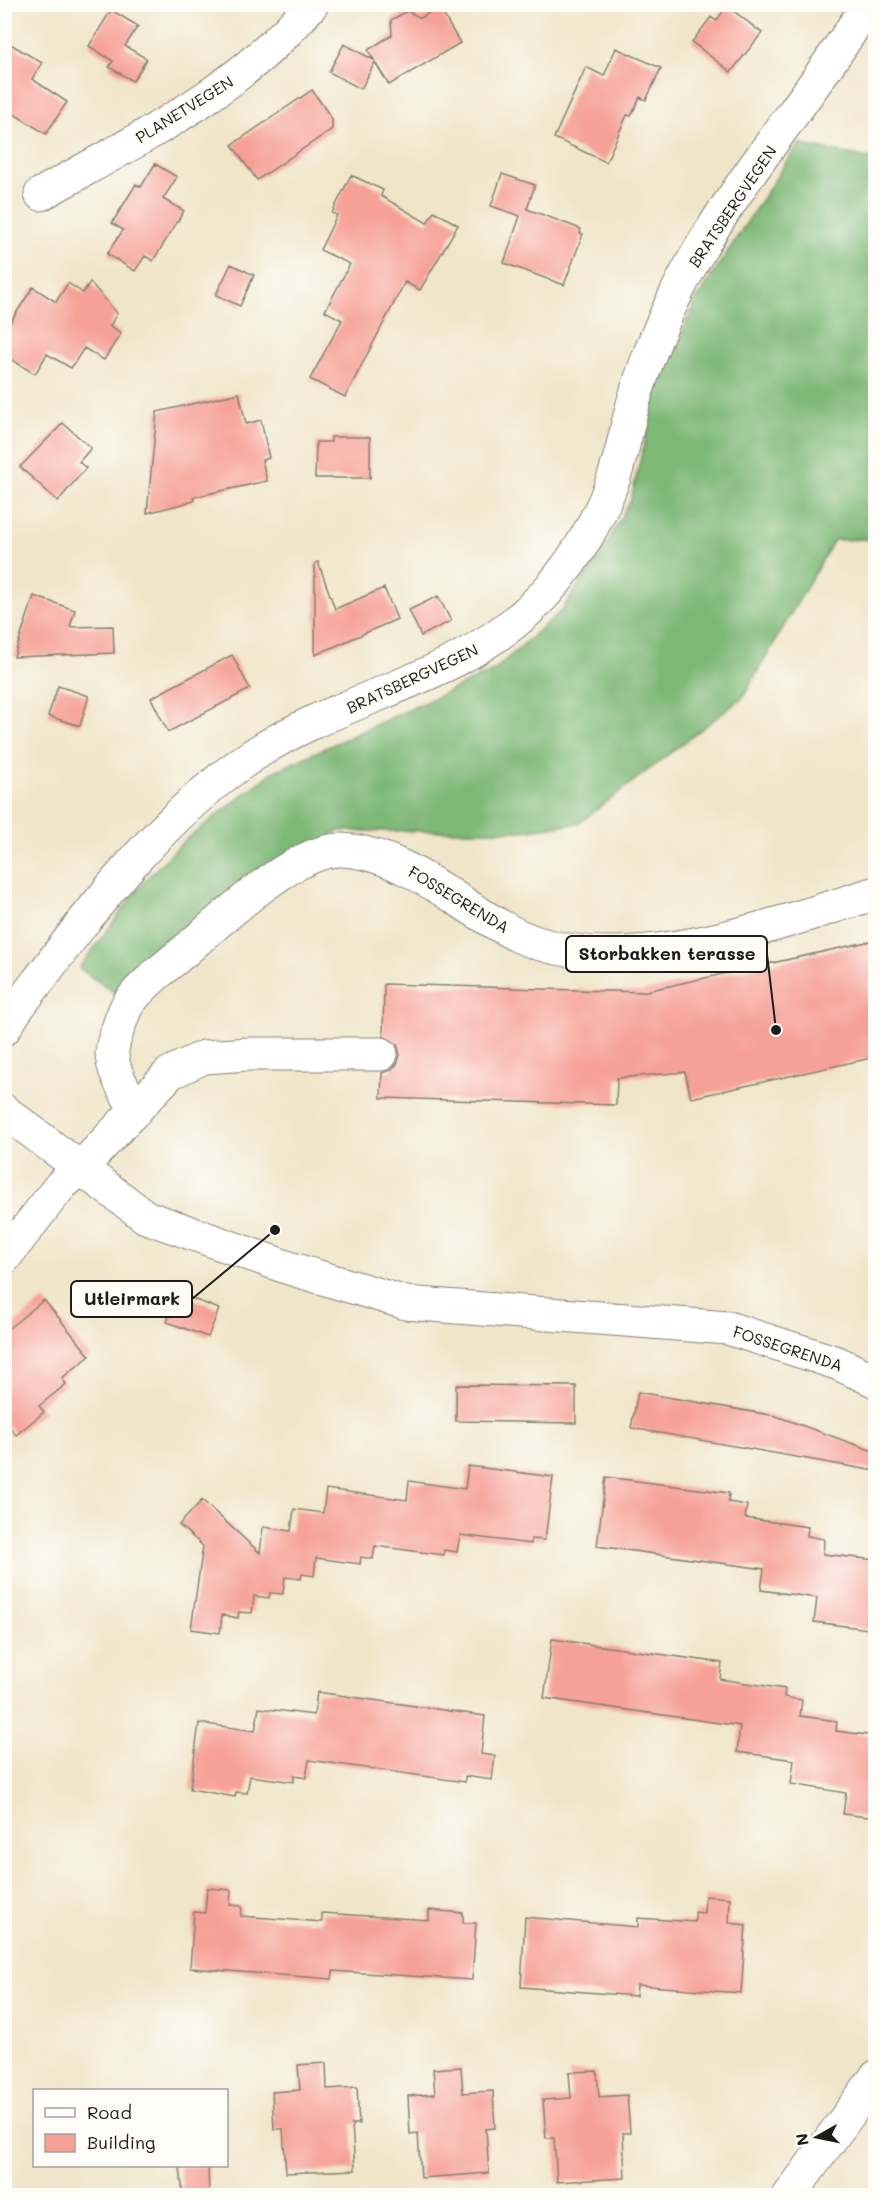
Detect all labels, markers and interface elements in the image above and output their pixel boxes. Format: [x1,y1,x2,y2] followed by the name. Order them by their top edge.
[131,71,237,147] street label: PLANETVEGEN
[683,141,781,271] street label: BRATSBERGVEGEN
[343,638,481,718] street label: BRATSBERGVEGEN
[405,861,513,937] street label: FOSSEGRENDA
[566,936,767,972] callout: Storbakken terasse
[578,941,756,965] text: Storbakken terasse
[71,1281,192,1317] callout: Utleirmark
[84,1286,180,1310] text: Utleirmark
[731,1320,845,1376] street label: FOSSEGRENDA
[33,2089,228,2167] legend
[87,2100,132,2124] text: Road
[787,2107,847,2167] north arrow
[87,2130,155,2154] text: Building
[790,2132,813,2147] text: N

